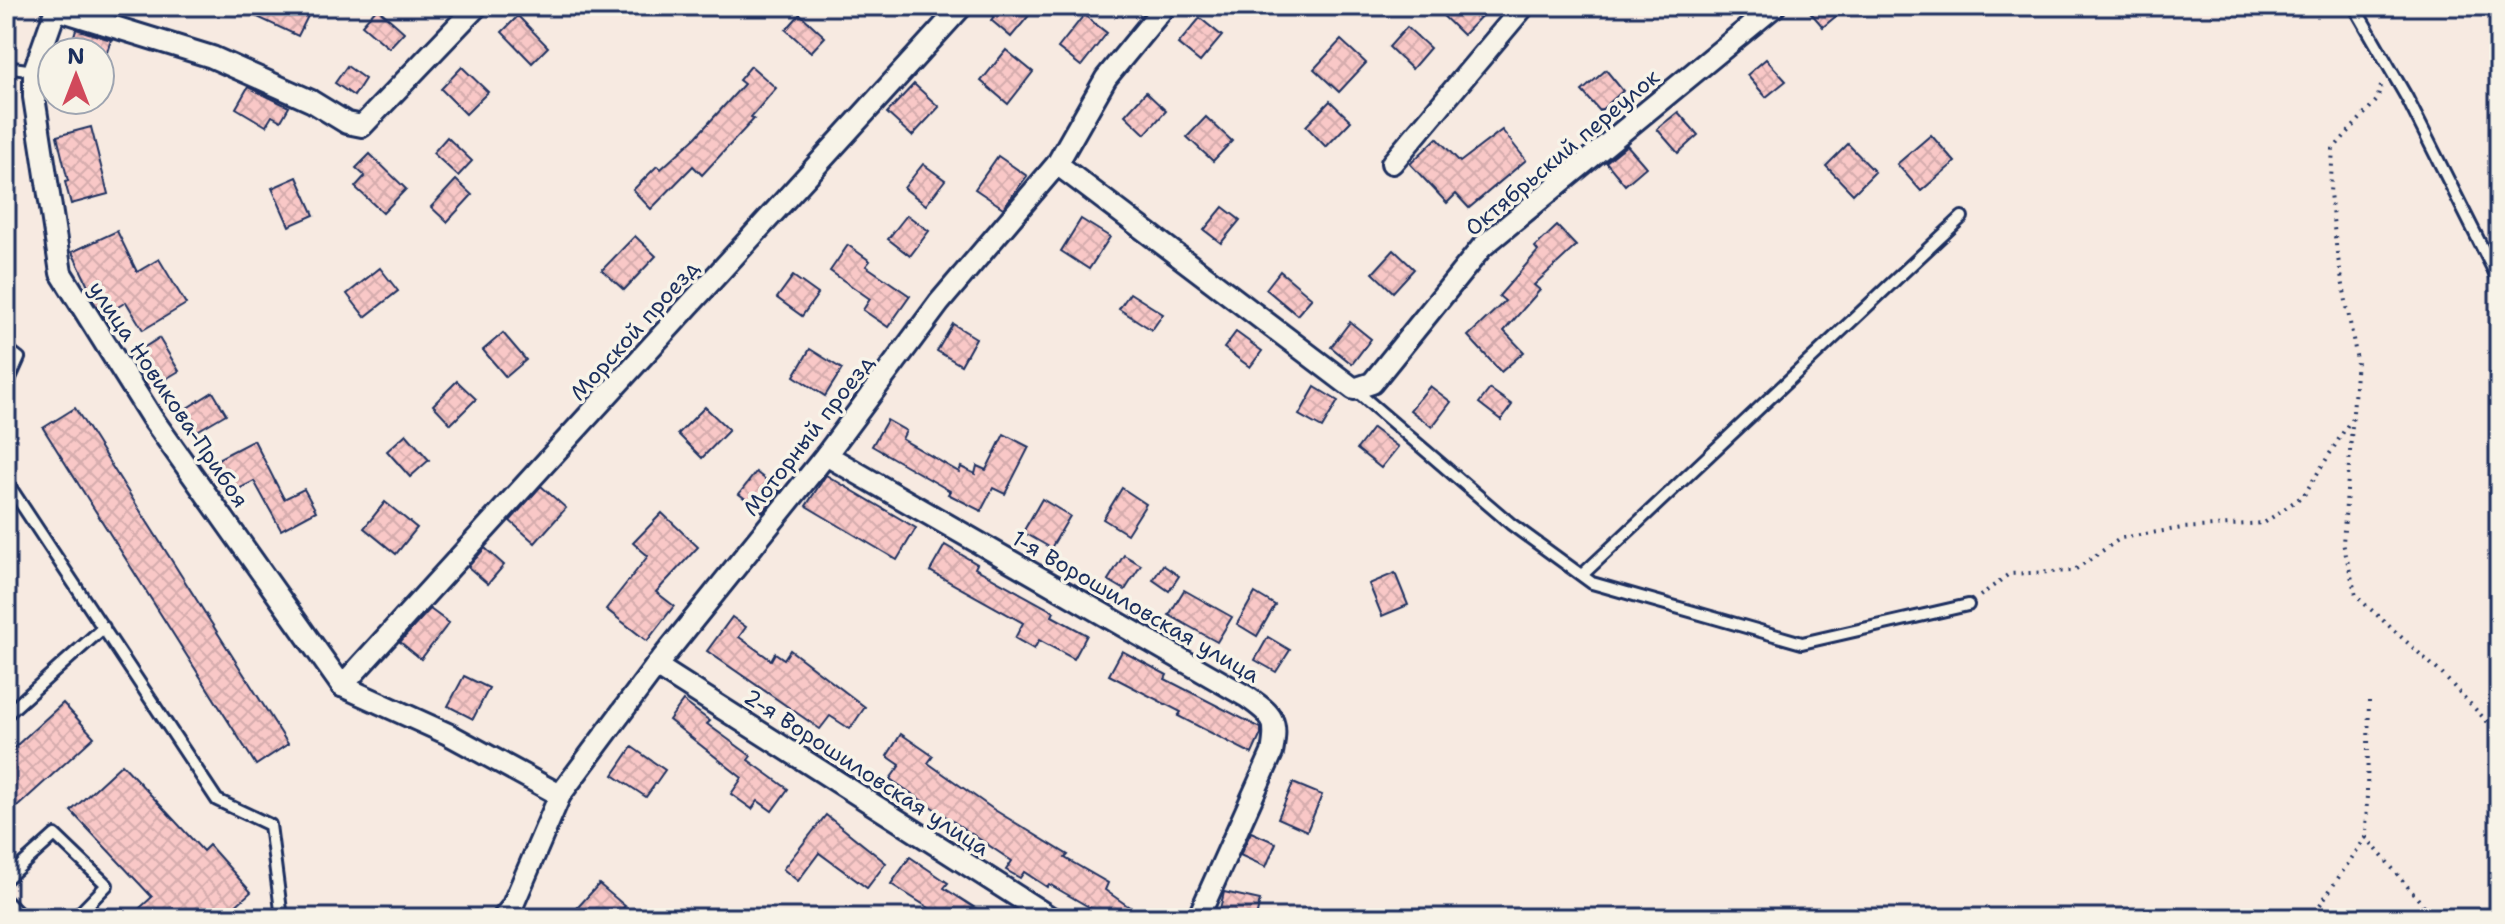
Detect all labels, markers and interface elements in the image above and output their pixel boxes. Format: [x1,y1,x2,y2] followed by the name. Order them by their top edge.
[36,36,116,116] north arrow
[67,42,85,71] text: N
[1459,62,1666,242] street label: Октябрьский переулок
[564,254,705,407] street label: Морской проезд
[82,275,255,513] street label: улица Новикова-Прибоя
[736,349,880,522] street label: Моторный проезд
[1007,524,1265,690] street label: 1-я Ворошиловская улица
[739,682,995,863] street label: 2-я Ворошиловская улица

